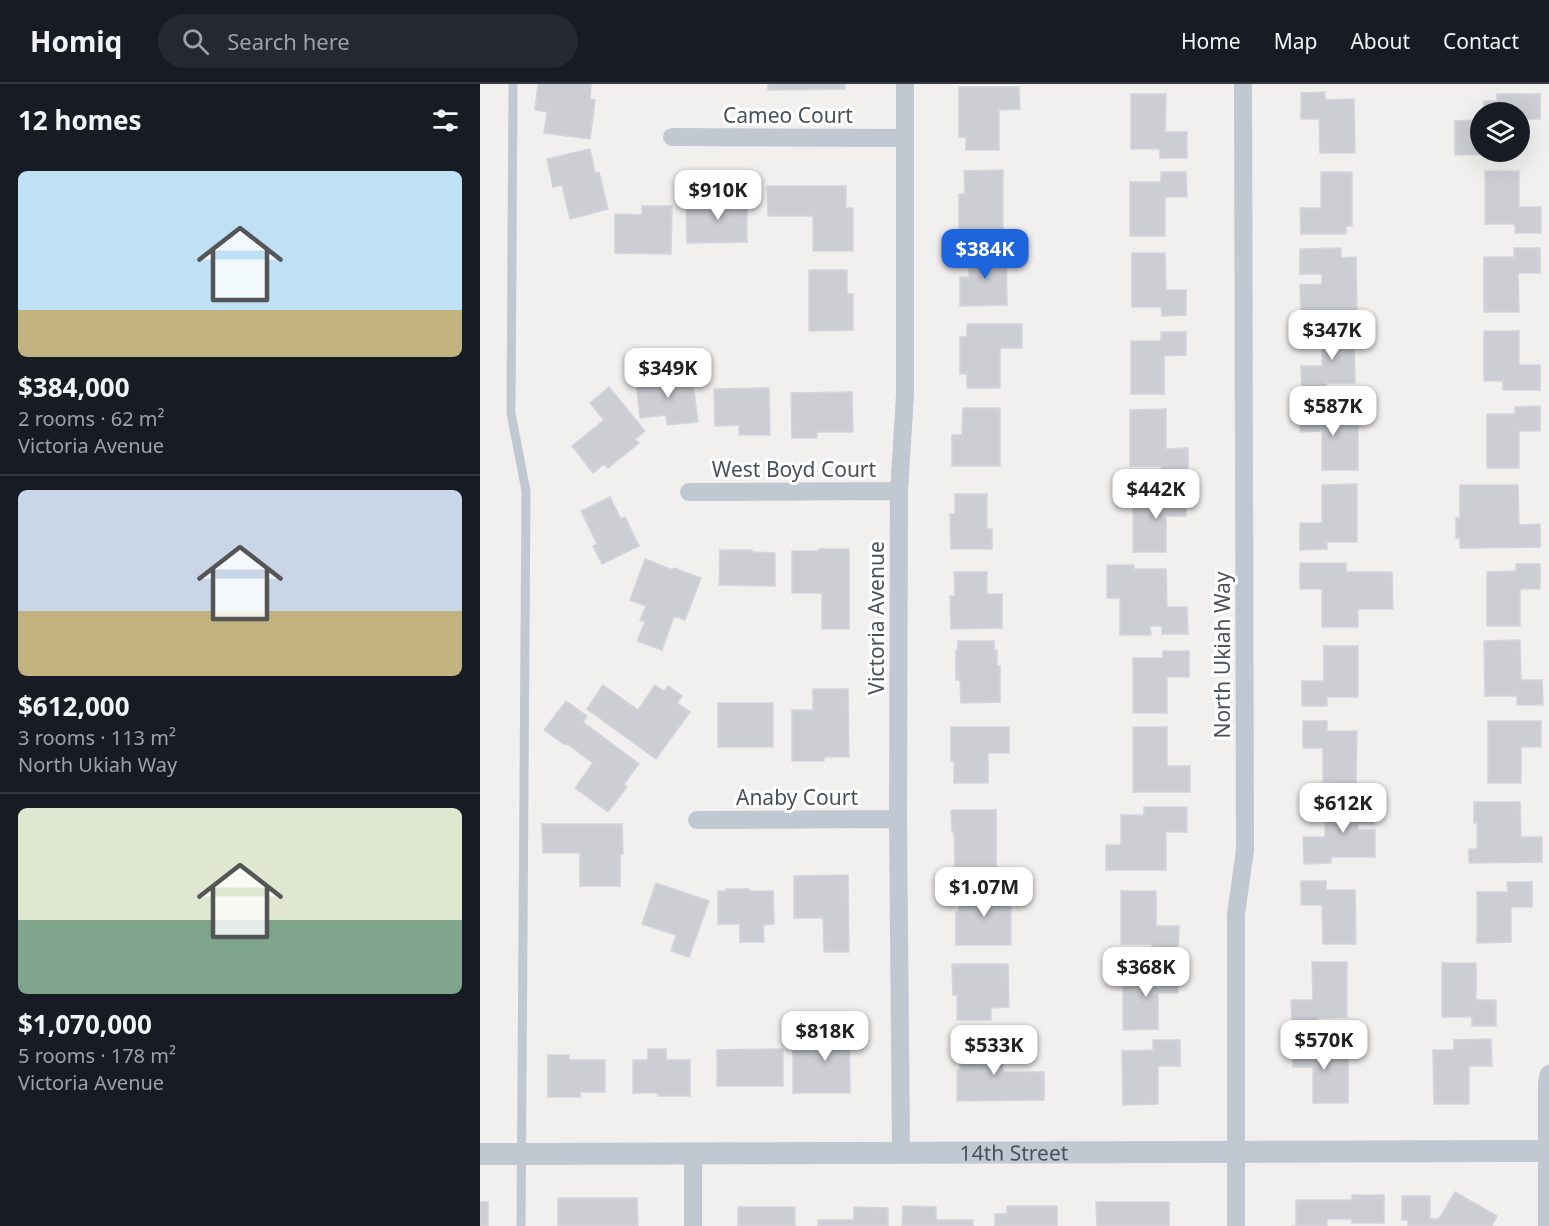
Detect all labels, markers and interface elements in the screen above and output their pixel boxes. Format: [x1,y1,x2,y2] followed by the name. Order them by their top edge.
[158,14,578,68] search box
[30,22,122,60] text: Homiq
[179,25,212,58] icon: search
[227,26,350,56] text: Search here
[1181,27,1241,55] text: Home
[1274,27,1317,55] text: Map
[1350,27,1410,55] text: About
[1443,27,1519,55] text: Contact
[723,101,853,129] street label: Cameo Court
[18,102,142,138] text: 12 homes
[1470,102,1530,162] map controls
[1470,102,1530,162] button: layers
[429,104,462,137] icon: filters
[676,170,760,221] pin: $910K
[688,176,748,203] text: $910K
[186,210,294,318] icon: home
[943,229,1027,280] pin: $384K
[955,235,1015,262] text: $384K
[1290,310,1374,361] pin: $347K
[1302,316,1362,343] text: $347K
[626,348,710,399] pin: $349K
[638,354,698,381] text: $349K
[18,369,130,405] text: $384,000
[1291,386,1375,437] pin: $587K
[1303,392,1363,419] text: $587K
[18,405,165,432] text: 2 rooms · 62 m²
[18,432,164,459] text: Victoria Avenue
[712,455,877,483] street label: West Boyd Court
[1114,469,1198,520] pin: $442K
[1126,475,1186,502] text: $442K
[186,529,294,637] icon: home
[862,541,890,695] street label: Victoria Avenue
[1208,571,1236,739] street label: North Ukiah Way
[18,688,130,724] text: $612,000
[18,724,176,751] text: 3 rooms · 113 m²
[18,751,177,778] text: North Ukiah Way
[736,783,858,811] street label: Anaby Court
[1301,783,1385,834] pin: $612K
[1313,789,1373,816] text: $612K
[186,847,294,955] icon: home
[935,867,1033,918] pin: $1.07M
[949,873,1019,900] text: $1.07M
[1104,947,1188,998] pin: $368K
[1116,953,1176,980] text: $368K
[18,1006,152,1042] text: $1,070,000
[783,1011,867,1062] pin: $818K
[795,1017,855,1044] text: $818K
[1282,1020,1366,1071] pin: $570K
[952,1025,1036,1076] pin: $533K
[1294,1026,1354,1053] text: $570K
[964,1031,1024,1058] text: $533K
[18,1042,176,1069] text: 5 rooms · 178 m²
[18,1069,164,1096] text: Victoria Avenue
[960,1138,1069,1167] street label: 14th Street

